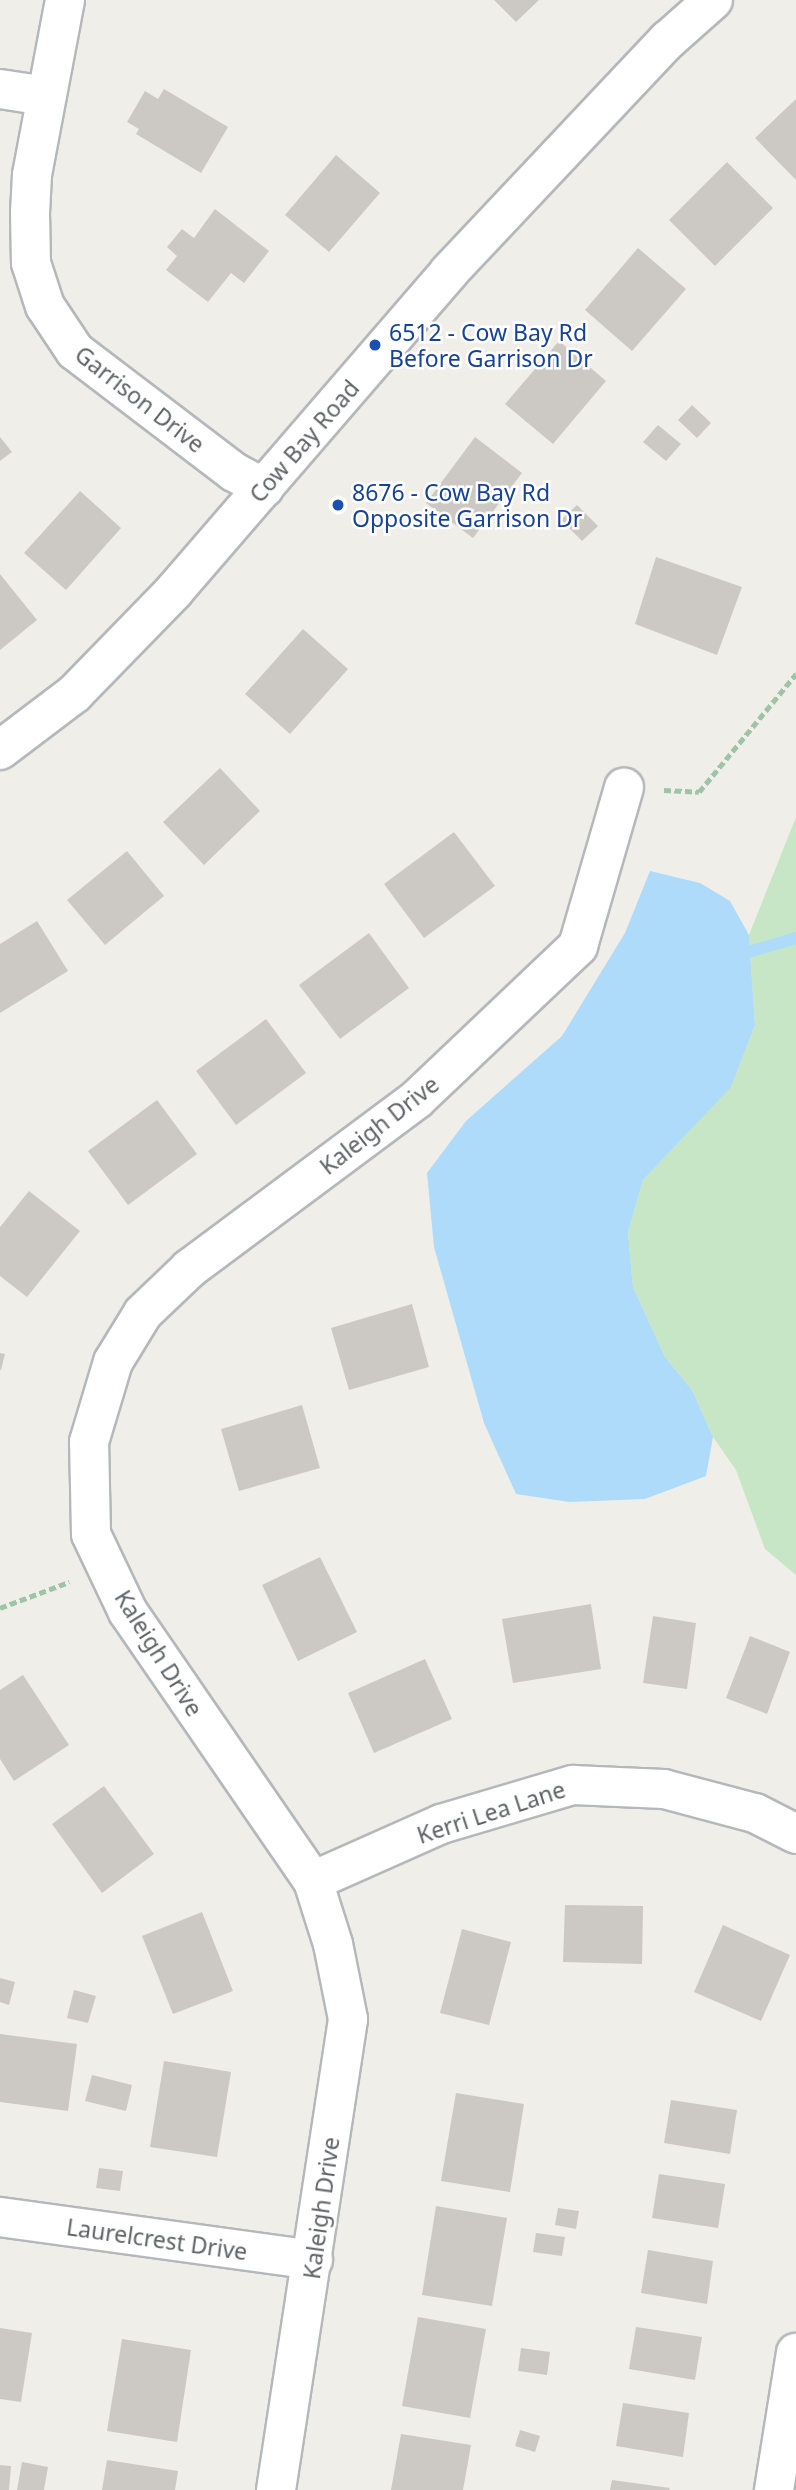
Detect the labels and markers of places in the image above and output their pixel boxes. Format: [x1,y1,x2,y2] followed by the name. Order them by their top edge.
[389,318,593,372] place label: 6512 - Cow Bay Rd Before Garrison Dr
[367,337,383,353] marker: 6512 - Cow Bay Rd Before Garrison Dr
[352,478,582,532] place label: 8676 - Cow Bay Rd Opposite Garrison Dr
[330,497,346,513] marker: 8676 - Cow Bay Rd Opposite Garrison Dr

